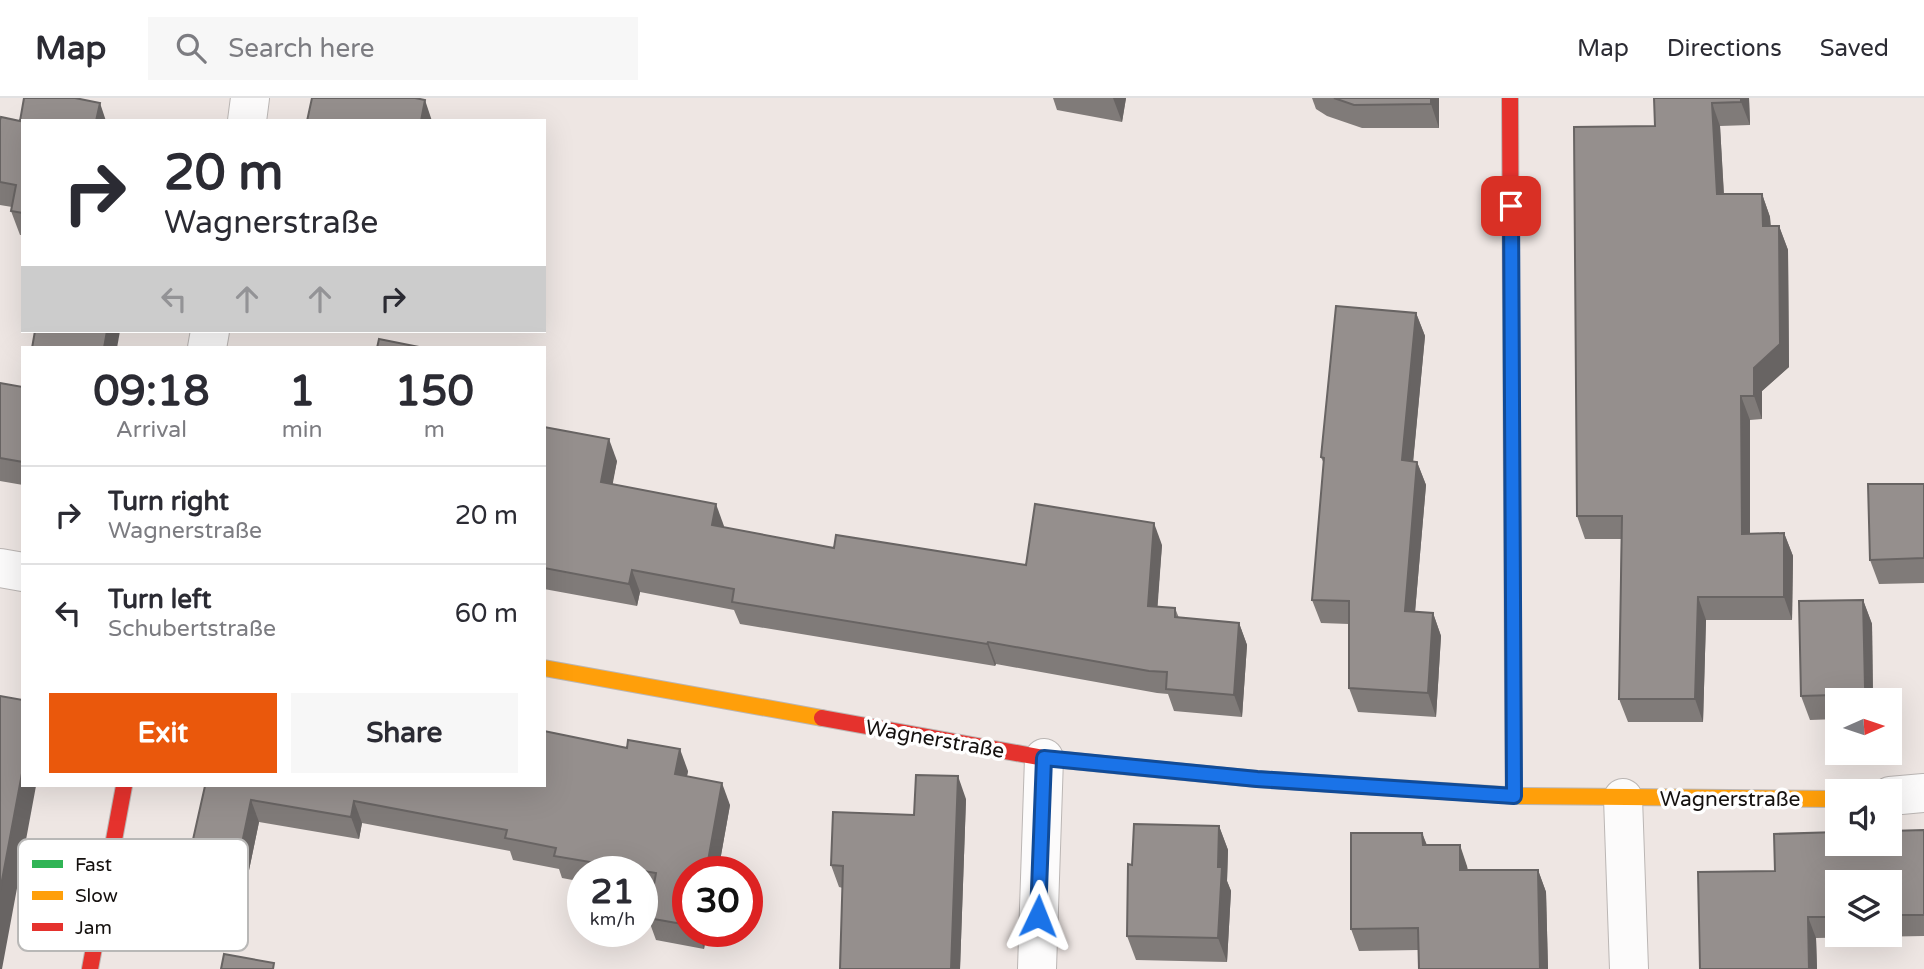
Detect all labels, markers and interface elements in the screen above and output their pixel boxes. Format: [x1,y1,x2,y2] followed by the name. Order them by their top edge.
[148,17,638,80] search box
[35,29,106,68] text: Map
[172,29,210,67] icon: search
[228,33,374,64] text: Search here
[1577,34,1629,63] text: Map
[1667,34,1782,63] text: Directions
[1820,34,1889,63] text: Saved
[164,144,283,203] text: 20 m
[49,147,140,238] icon: right
[1481,176,1541,236] pin
[1492,187,1530,225] icon: arrive
[164,204,378,242] text: Wagnerstraße
[155,280,193,318] icon: left
[228,280,266,318] icon: ahead
[301,280,339,318] icon: ahead
[374,280,412,318] icon: right
[93,366,210,417] text: 09:18
[289,366,315,417] text: 1
[395,366,474,417] text: 150
[116,416,187,444] text: Arrival
[282,416,323,444] text: min
[424,416,445,444] text: m
[108,486,229,517] text: Turn right
[49,496,87,534] icon: right
[455,500,518,531] text: 20 m
[108,517,262,545] text: Wagnerstraße
[108,584,211,615] text: Turn left
[49,594,87,632] icon: left
[455,598,518,629] text: 60 m
[108,615,276,643] text: Schubertstraße
[1825,688,1902,765] north arrow
[1825,688,1902,947] map controls
[49,693,277,773] button: Exit
[291,693,518,773] button: Share
[863,715,1006,764] street label: Wagnerstraße
[1825,779,1902,856] button: sound
[1660,787,1800,812] street label: Wagnerstraße
[18,839,248,951] legend
[75,854,112,876] text: Fast
[672,856,763,947] speed limit sign: 30
[1825,870,1902,947] button: layers
[591,871,634,913] text: 21
[1001,879,1075,953] position arrow
[75,885,118,907] text: Slow
[590,908,635,930] text: km/h
[75,917,112,939] text: Jam

